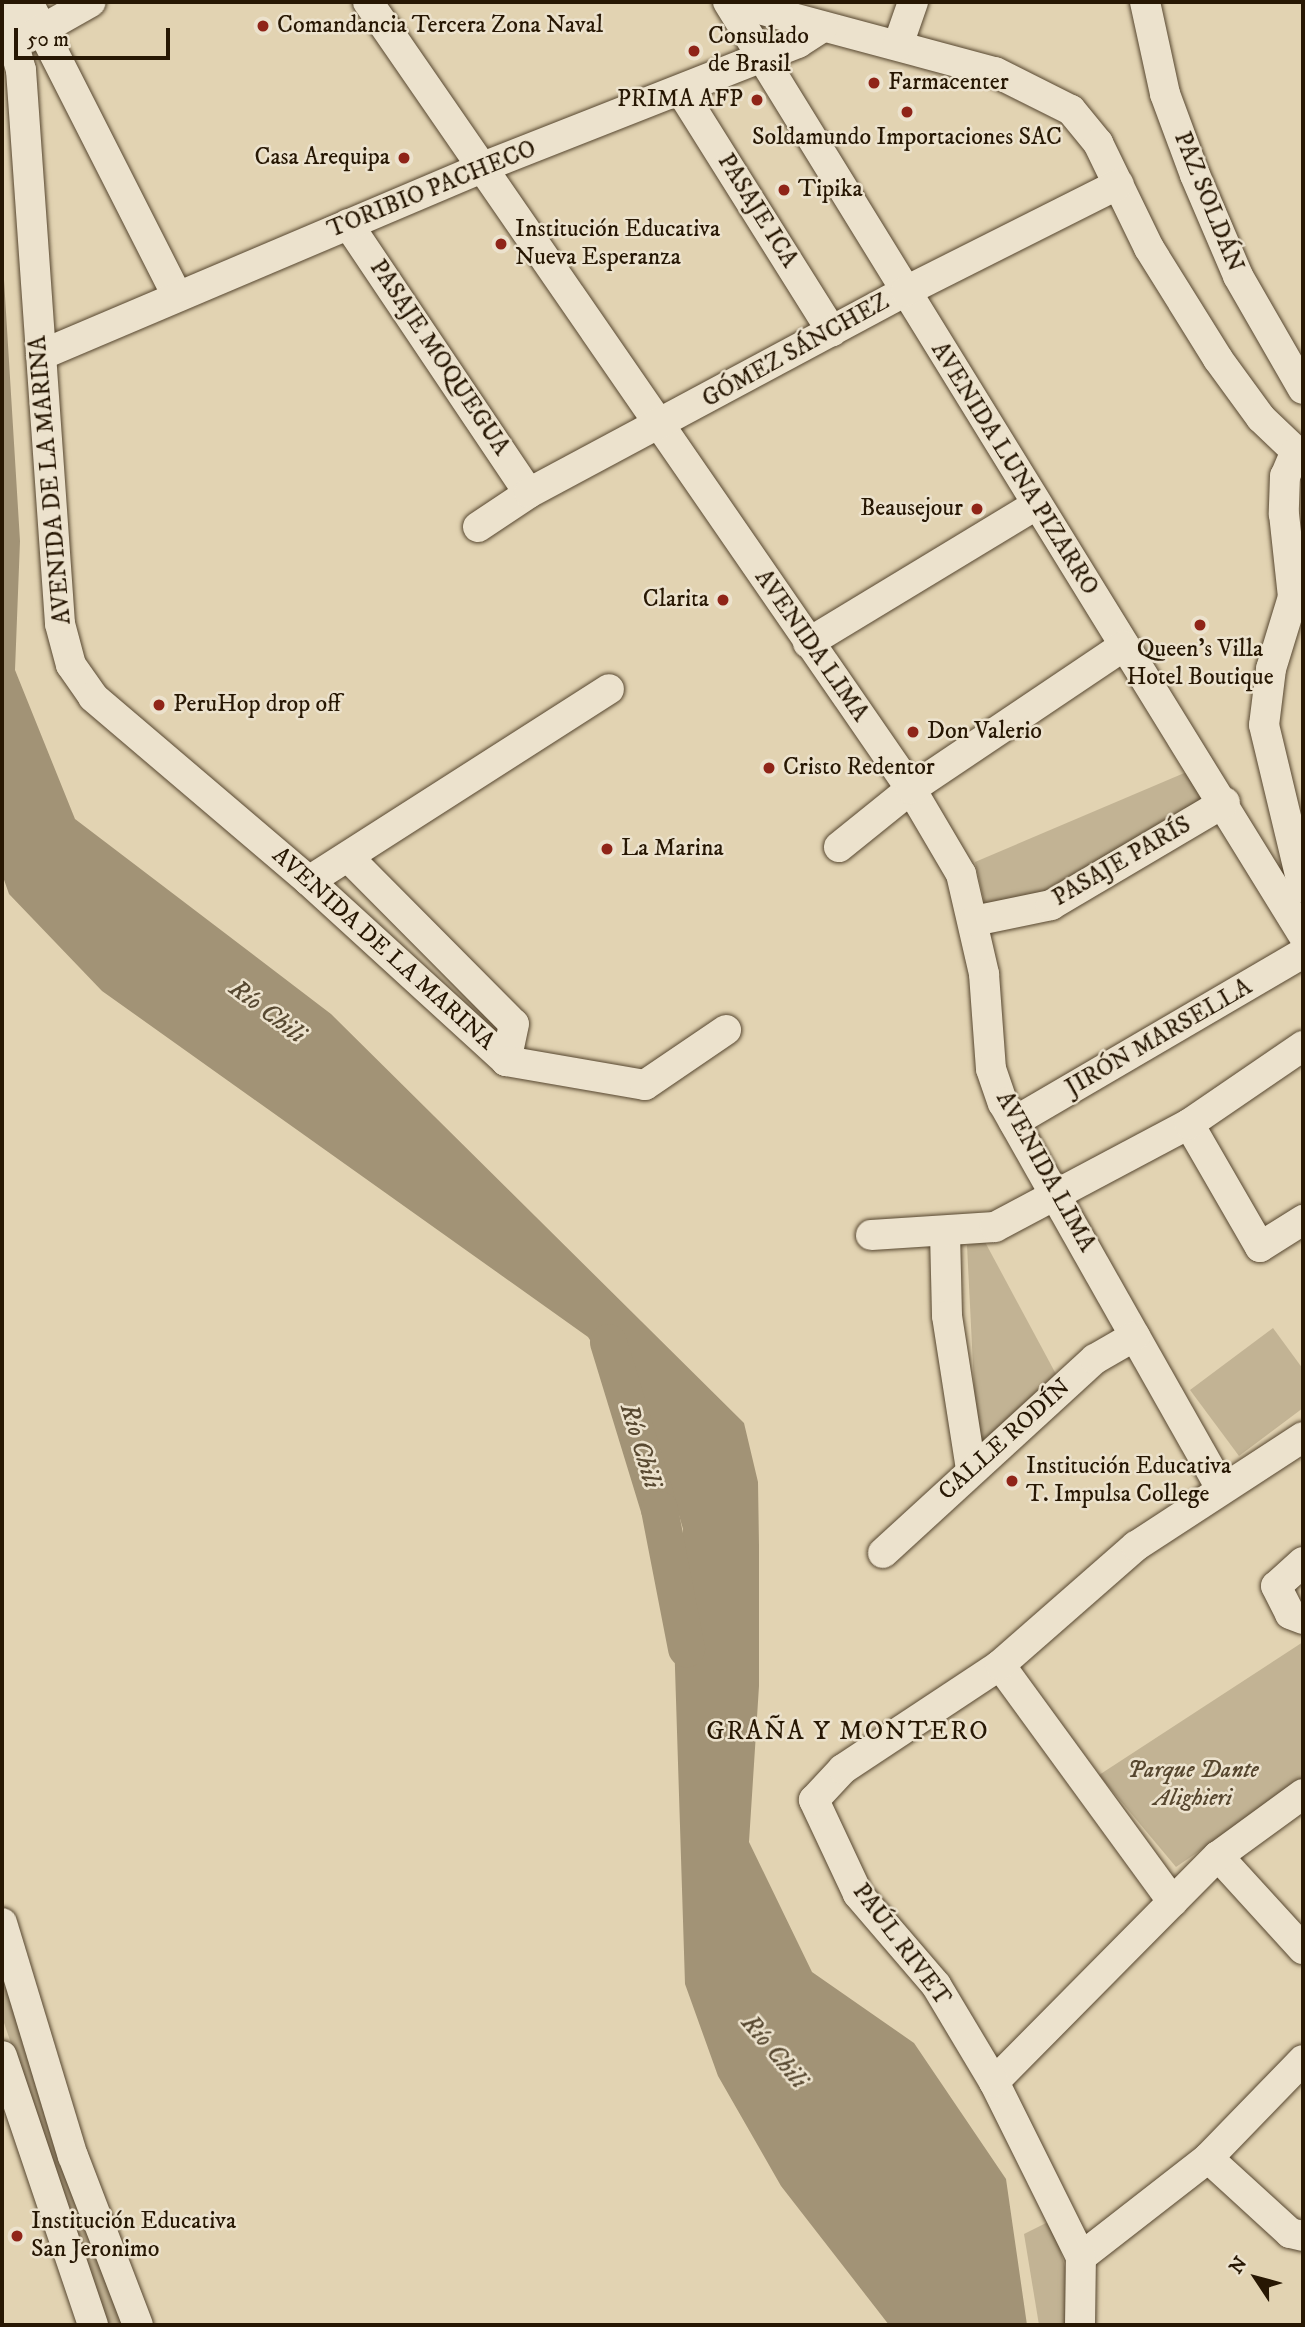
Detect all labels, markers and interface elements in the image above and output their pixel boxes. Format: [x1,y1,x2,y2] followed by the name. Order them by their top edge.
[277,12,603,40] place label: Comandancia Tercera Zona Naval
[18,14,173,58] scale bar
[255,18,271,34] marker: Comandancia Tercera Zona Naval
[708,23,809,79] place label: Consulado de Brasil
[27,27,69,53] text: 50 m
[686,43,702,59] marker: Consulado de Brasil
[888,69,1009,97] place label: Farmacenter
[866,75,882,91] marker: Farmacenter
[617,86,743,114] place label: PRIMA AFP
[749,92,765,108] marker: PRIMA AFP
[899,104,915,120] marker: Soldamundo Importaciones SAC
[752,124,1062,152] place label: Soldamundo Importaciones SAC
[1167,128,1249,276] street label: PAZ SOLDÁN
[324,135,540,245] street label: TORIBIO PACHECO
[254,144,390,172] place label: Casa Arequipa
[711,149,803,273] street label: PASAJE ICA
[396,150,412,166] marker: Casa Arequipa
[798,176,863,204] place label: Tipika
[776,182,792,198] marker: Tipika
[515,216,720,272] place label: Institución Educativa Nueva Esperanza
[493,236,509,252] marker: Institución Educativa Nueva Esperanza
[363,255,515,461] street label: PASAJE MOQUEGUA
[698,288,894,414] street label: GÓMEZ SÁNCHEZ
[24,334,78,626] street label: AVENIDA DE LA MARINA
[924,337,1104,601] street label: AVENIDA LUNA PIZARRO
[860,495,963,523] place label: Beausejour
[969,501,985,517] marker: Beausejour
[748,565,874,727] street label: AVENIDA LIMA
[643,586,709,614] place label: Clarita
[715,592,731,608] marker: Clarita
[1192,617,1208,633] marker: Queen's Villa Hotel Boutique
[1126,636,1274,692] place label: Queen's Villa Hotel Boutique
[173,691,341,719] place label: PeruHop drop off
[151,697,167,713] marker: PeruHop drop off
[927,718,1042,746] place label: Don Valerio
[905,724,921,740] marker: Don Valerio
[783,754,935,782] place label: Cristo Redentor
[761,760,777,776] marker: Cristo Redentor
[1048,811,1196,913] street label: PASAJE PARÍS
[621,835,724,863] place label: La Marina
[266,841,500,1057] street label: AVENIDA DE LA MARINA
[599,841,615,857] marker: La Marina
[223,973,311,1051] water label: Río Chili
[1061,973,1257,1103] street label: JIRÓN MARSELLA
[989,1087,1101,1257] street label: AVENIDA LIMA
[933,1373,1077,1507] street label: CALLE RODÍN
[612,1400,668,1492] water label: Río Chili
[1026,1453,1231,1509] place label: Institución Educativa T. Impulsa College
[1004,1473,1020,1489] marker: Institución Educativa T. Impulsa College
[708,1716,988,1748] district label: GRAÑA Y MONTERO
[1127,1757,1259,1813] park label: Parque Dante Alighieri
[846,1878,956,2012] street label: PAÚL RIVET
[734,2008,814,2096] water label: Río Chili
[31,2208,236,2264] place label: Institución Educativa San Jeronimo
[9,2228,25,2244] marker: Institución Educativa San Jeronimo
[1221,2243,1291,2313] north arrow
[1225,2252,1252,2278] text: N

